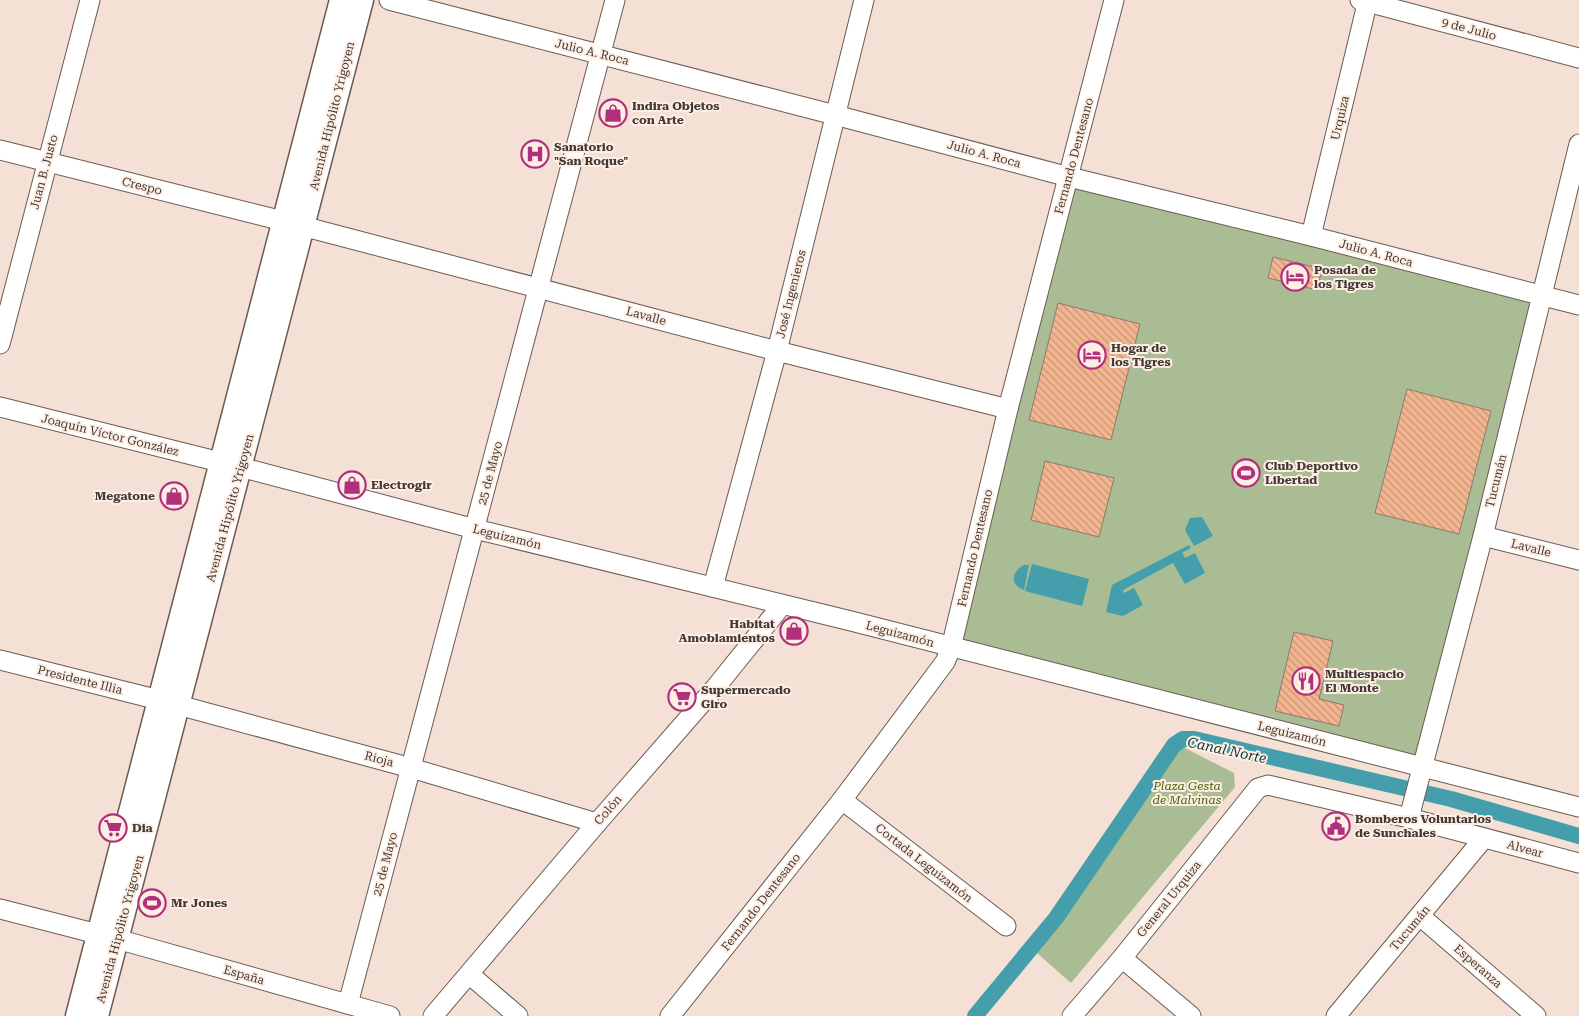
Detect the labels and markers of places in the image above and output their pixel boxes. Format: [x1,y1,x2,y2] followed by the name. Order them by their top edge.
[598,98,628,128] shop icon: Indira Objetos con Arte
[632,99,719,127] place label: Indira Objetos con Arte
[520,139,550,169] hospital icon: Sanatorio "San Roque"
[554,140,628,168] place label: Sanatorio "San Roque"
[1280,262,1310,292] hotel icon: Posada de los Tigres
[1314,263,1376,291] place label: Posada de los Tigres
[1077,340,1107,370] hotel icon: Hogar de los Tigres
[1111,341,1171,369] place label: Hogar de los Tigres
[1231,458,1261,488] sports icon: Club Deportivo Libertad
[1265,459,1358,487] place label: Club Deportivo Libertad
[337,470,367,500] shop icon: Electrogir
[371,478,432,492] place label: Electrogir
[159,481,189,511] shop icon: Megatone
[95,489,155,503] place label: Megatone
[779,616,809,646] shop icon: Habitat Amoblamientos
[679,617,775,645] place label: Habitat Amoblamientos
[1291,666,1321,696] restaurant icon: Multiespacio El Monte
[1325,667,1404,695] place label: Multiespacio El Monte
[667,682,697,712] supermarket icon: Supermercado Giro
[701,683,791,711] place label: Supermercado Giro
[1321,811,1351,841] public building icon: Bomberos Voluntarios de Sunchales
[1355,812,1491,840] place label: Bomberos Voluntarios de Sunchales
[98,813,128,843] supermarket icon: Dia
[132,821,153,835] place label: Dia
[137,888,167,918] sports icon: Mr Jones
[171,896,227,910] place label: Mr Jones

